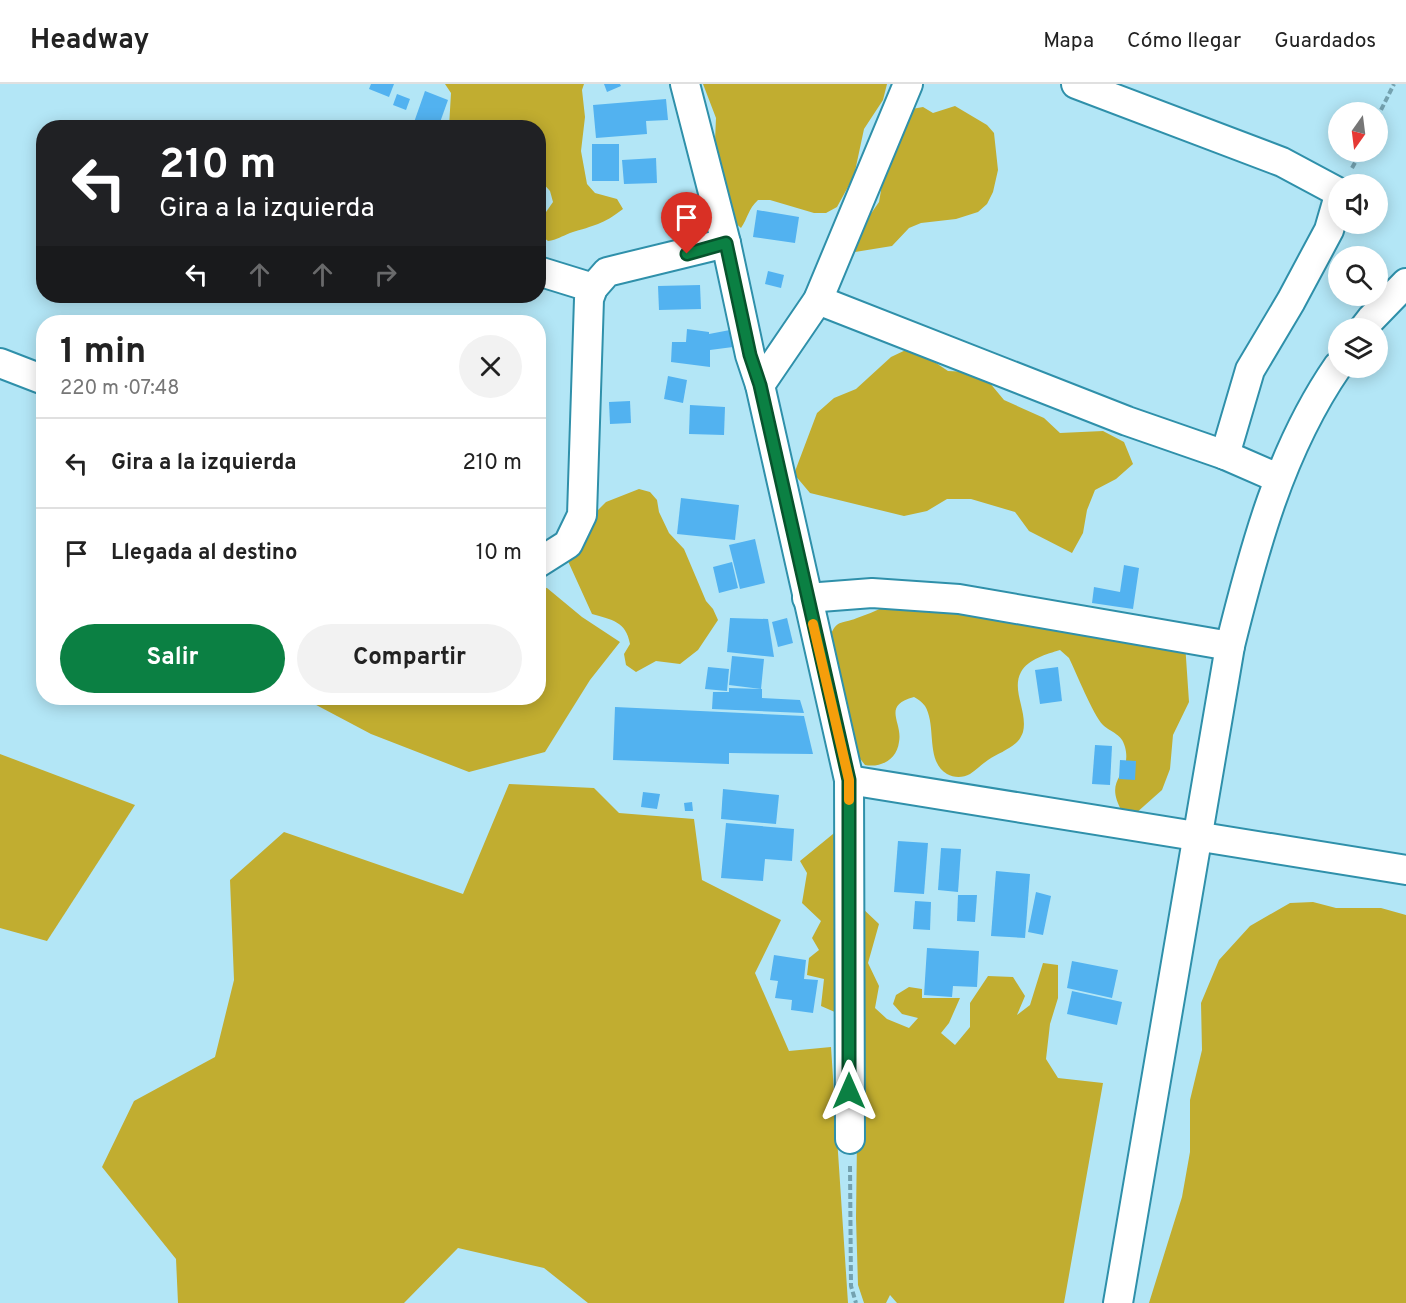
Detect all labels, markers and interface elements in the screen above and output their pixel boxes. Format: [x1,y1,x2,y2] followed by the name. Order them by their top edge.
[30,23,149,59] text: Headway
[1043,28,1094,55] text: Mapa
[1127,28,1241,55] text: Cómo llegar
[1274,28,1376,55] text: Guardados
[1328,102,1388,162] north arrow
[1328,102,1388,378] map controls
[159,140,276,193] text: 210 m
[60,144,138,222] icon: left
[1328,174,1388,234] button: sound
[159,192,375,226] text: Gira a la izquierda
[661,192,712,254] pin
[670,201,703,234] icon: arrive
[1328,246,1388,306] button: search
[180,258,213,291] icon: left
[243,258,276,291] icon: ahead
[306,258,339,291] icon: ahead
[369,258,402,291] icon: right
[1328,318,1388,378] button: layers
[60,330,146,376] text: 1 min
[459,335,522,398] button: close
[60,376,179,402] text: 220 m · 07:48
[60,447,93,480] icon: left
[111,450,297,477] text: Gira a la izquierda
[462,450,522,477] text: 210 m
[60,537,93,570] icon: arrive
[111,540,297,567] text: Llegada al destino
[476,540,522,567] text: 10 m
[60,624,285,693] button: Salir
[297,624,522,693] button: Compartir
[817,1059,881,1123] position arrow

